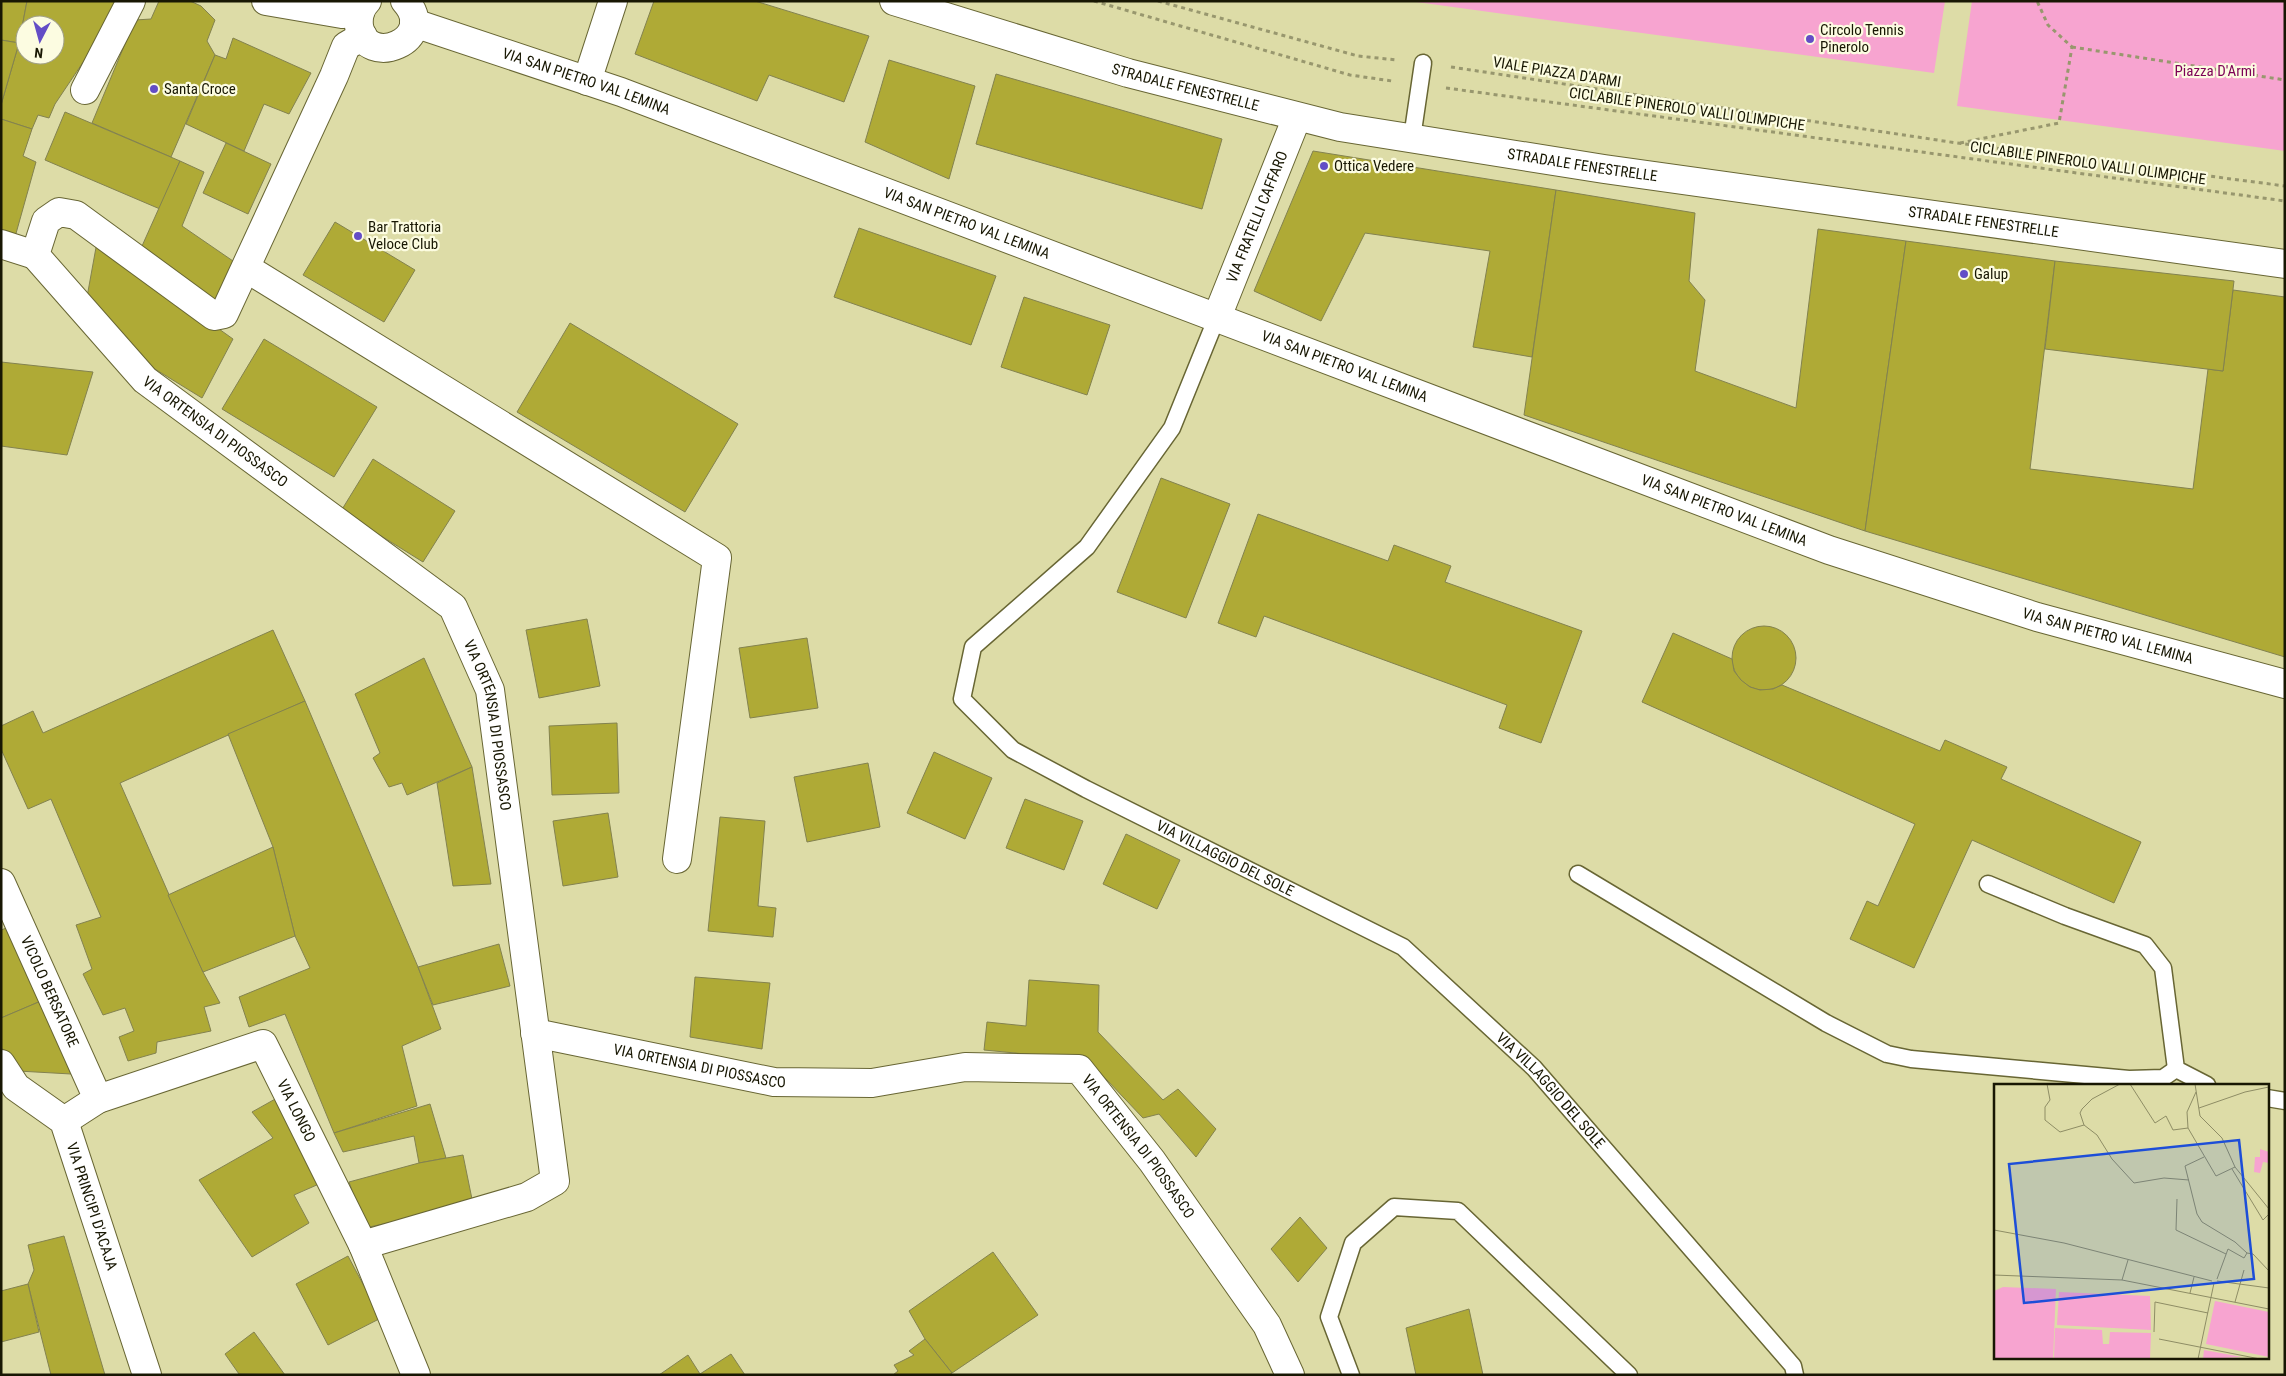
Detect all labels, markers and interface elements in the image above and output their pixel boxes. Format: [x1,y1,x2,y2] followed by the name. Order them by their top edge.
[15,15,65,65] north arrow
[1820,21,1904,56] place label: Circolo Tennis Pinerolo
[1804,33,1816,45] marker: Circolo Tennis Pinerolo
[500,44,673,119] street label: VIA SAN PIETRO VAL LEMINA
[34,45,44,61] text: N
[1492,53,1622,91] street label: VIALE PIAZZA D'ARMI
[1109,60,1261,115] street label: STRADALE FENESTRELLE
[2175,62,2256,80] park label: Piazza D'Armi
[164,80,236,98] place label: Santa Croce
[148,83,160,95] marker: Santa Croce
[1568,84,1806,134] street label: CICLABILE PINEROLO VALLI OLIMPICHE
[1969,138,2207,188] street label: CICLABILE PINEROLO VALLI OLIMPICHE
[1506,145,1659,185] street label: STRADALE FENESTRELLE
[1223,148,1291,285] street label: VIA FRATELLI CAFFARO
[1334,157,1414,175] place label: Ottica Vedere
[1318,160,1330,172] marker: Ottica Vedere
[881,183,1053,263] street label: VIA SAN PIETRO VAL LEMINA
[1907,203,2060,241] street label: STRADALE FENESTRELLE
[368,218,441,253] place label: Bar Trattoria Veloce Club
[352,230,364,242] marker: Bar Trattoria Veloce Club
[1974,265,2008,283] place label: Galup
[1958,268,1970,280] marker: Galup
[1259,327,1431,406] street label: VIA SAN PIETRO VAL LEMINA
[139,372,291,491] street label: VIA ORTENSIA DI PIOSSASCO
[1638,471,1810,550] street label: VIA SAN PIETRO VAL LEMINA
[2020,604,2196,668] street label: VIA SAN PIETRO VAL LEMINA
[460,637,515,812] street label: VIA ORTENSIA DI PIOSSASCO
[1153,816,1297,900] street label: VIA VILLAGGIO DEL SOLE
[17,933,83,1050] street label: VICOLO BERSATORE
[1493,1029,1609,1152] street label: VIA VILLAGGIO DEL SOLE
[612,1040,786,1091] street label: VIA ORTENSIA DI PIOSSASCO
[1078,1071,1198,1222] street label: VIA ORTENSIA DI PIOSSASCO
[273,1077,319,1145] street label: VIA LONGO
[1994,1084,2268,1358] inset map
[63,1140,121,1273] street label: VIA PRINCIPI D'ACAJA

